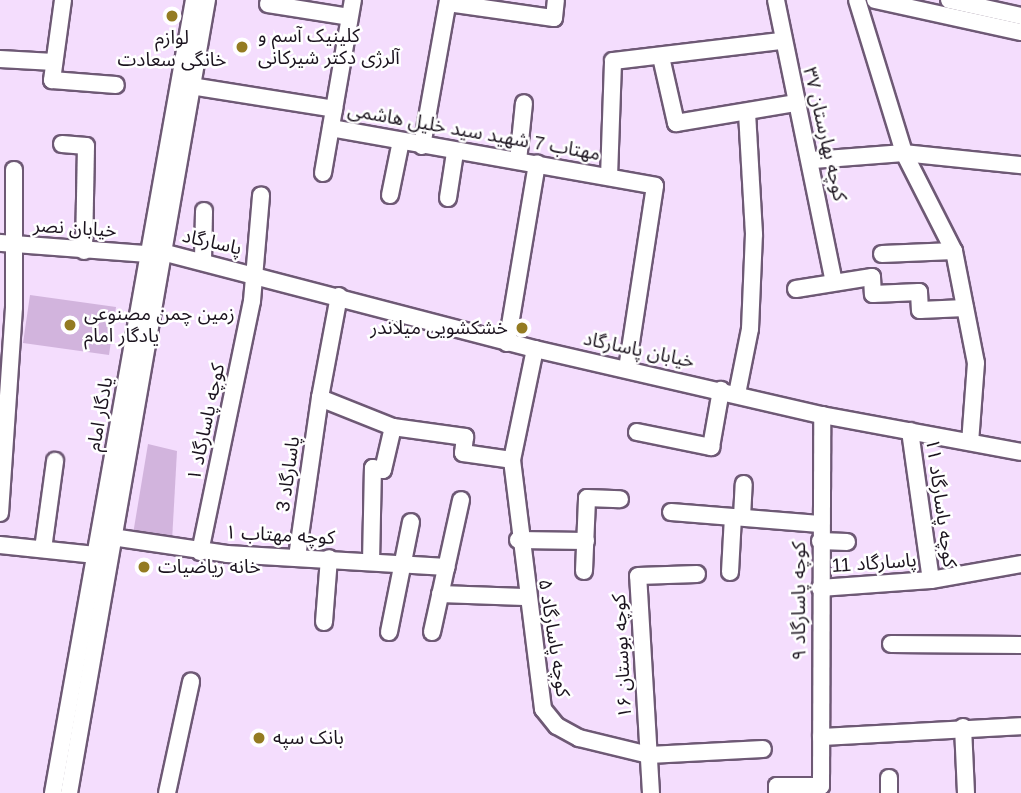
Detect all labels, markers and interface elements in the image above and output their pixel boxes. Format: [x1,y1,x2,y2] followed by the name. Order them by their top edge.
[164,8,180,24] marker: لوازم خانگی سعادت
[258,25,400,69] place label: کلینیک آسم و آلرژی دکتر شیرکانی
[118,27,226,71] place label: لوازم خانگی سعادت
[232,37,252,57] marker: کلینیک آسم و آلرژی دکتر شیرکانی
[799,65,851,203] street label: کوچه بهارستان ۳۷
[346,99,602,165] street label: مهتاب 7 شهید سید خلیل هاشمی
[33,214,117,242] street label: خیابان نصر
[180,224,244,260] street label: پاسارگاد
[84,303,235,347] place label: زمین چمن مصنوعی یادگار امام
[62,317,78,333] marker: زمین چمن مصنوعی یادگار امام
[370,317,508,339] place label: خشکشویی میلاندر
[514,320,530,336] marker: خشکشویی میلاندر
[581,327,697,373] street label: خیابان پاسارگاد
[182,361,230,483] street label: کوچه پاسارگاد ۱
[82,375,118,453] street label: یادگار امام
[271,435,305,513] street label: پاسارگاد 3
[921,437,961,569] street label: کوچه پاسارگاد ۱۱
[225,521,335,549] street label: کوچه مهتاب ۱
[788,542,810,660] street label: کوچه پاسارگاد ۹
[831,549,917,577] street label: پاسارگاد 11
[158,556,261,578] place label: خانه ریاضیات
[136,559,152,575] marker: خانه ریاضیات
[533,577,575,699] street label: کوچه پاسارگاد ۵
[607,593,637,719] street label: کوچه بوستان ۱۶
[273,727,344,749] place label: بانک سپه
[251,730,267,746] marker: بانک سپه

